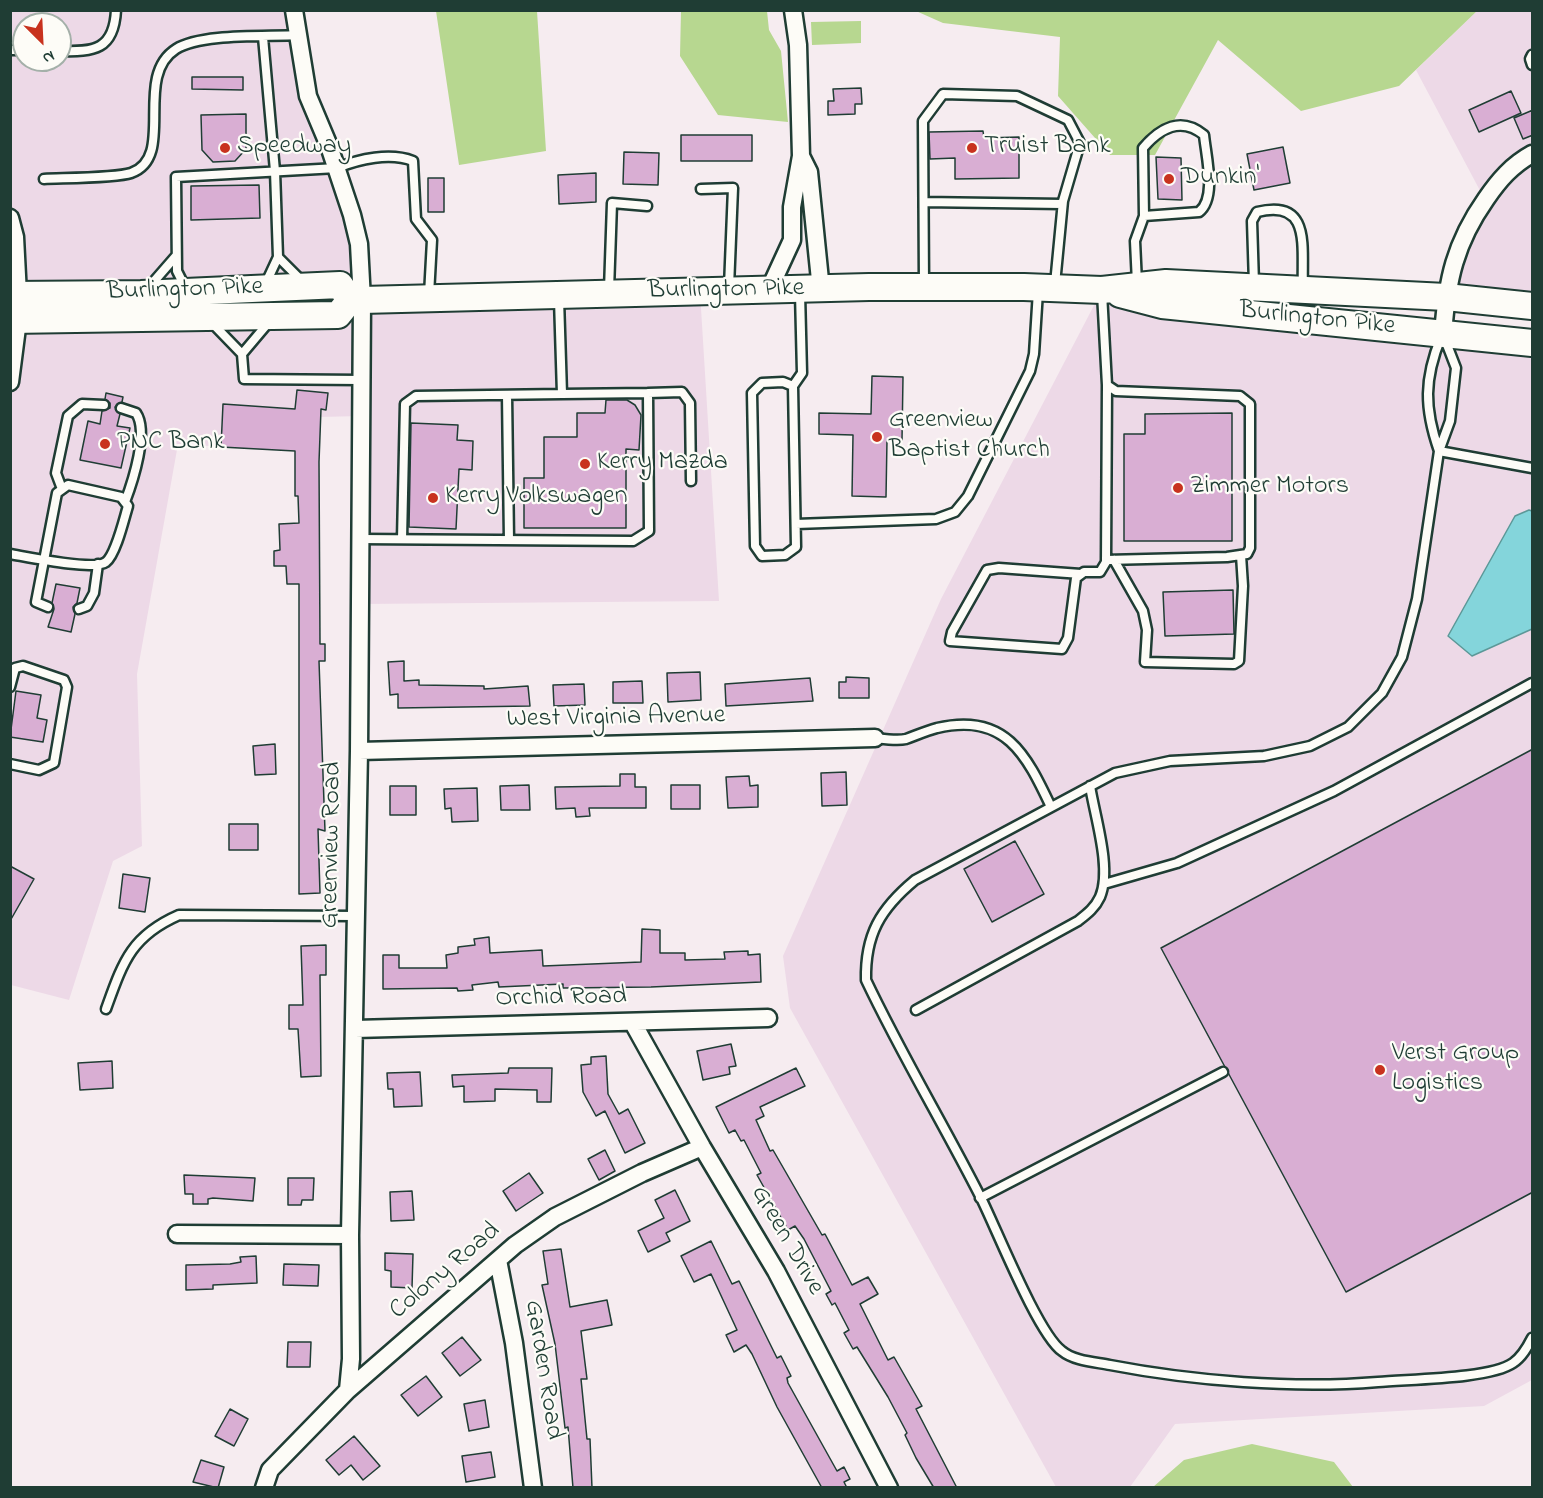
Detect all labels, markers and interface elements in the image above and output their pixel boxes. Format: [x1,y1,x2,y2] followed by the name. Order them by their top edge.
[12,12,72,72] north arrow
[39,43,58,70] text: N
[237,132,351,164] place label: Speedway
[984,132,1111,164] place label: Truist Bank
[218,141,232,155] marker: Speedway
[965,141,979,155] marker: Truist Bank
[1181,163,1259,195] place label: Dunkin'
[1162,172,1176,186] marker: Dunkin'
[106,273,264,309] street label: Burlington Pike
[647,274,805,308] street label: Burlington Pike
[1237,296,1397,344] street label: Burlington Pike
[889,406,1050,467] place label: Greenview Baptist Church
[117,428,225,460] place label: PNC Bank
[870,430,884,444] marker: Greenview Baptist Church
[98,437,112,451] marker: PNC Bank
[597,448,728,480] place label: Kerry Mazda
[578,457,592,471] marker: Kerry Mazda
[1190,472,1349,504] place label: Zimmer Motors
[1171,481,1185,495] marker: Zimmer Motors
[445,482,628,514] place label: Kerry Volkswagen
[426,491,440,505] marker: Kerry Volkswagen
[506,701,726,737] street label: West Virginia Avenue
[316,761,350,929] street label: Greenview Road
[495,982,627,1016] street label: Orchid Road
[1392,1039,1519,1100] place label: Verst Group Logistics
[1373,1063,1387,1077] marker: Verst Group Logistics
[742,1181,830,1301] street label: Green Drive
[384,1217,508,1327] street label: Colony Road
[516,1298,568,1442] street label: Garden Road

